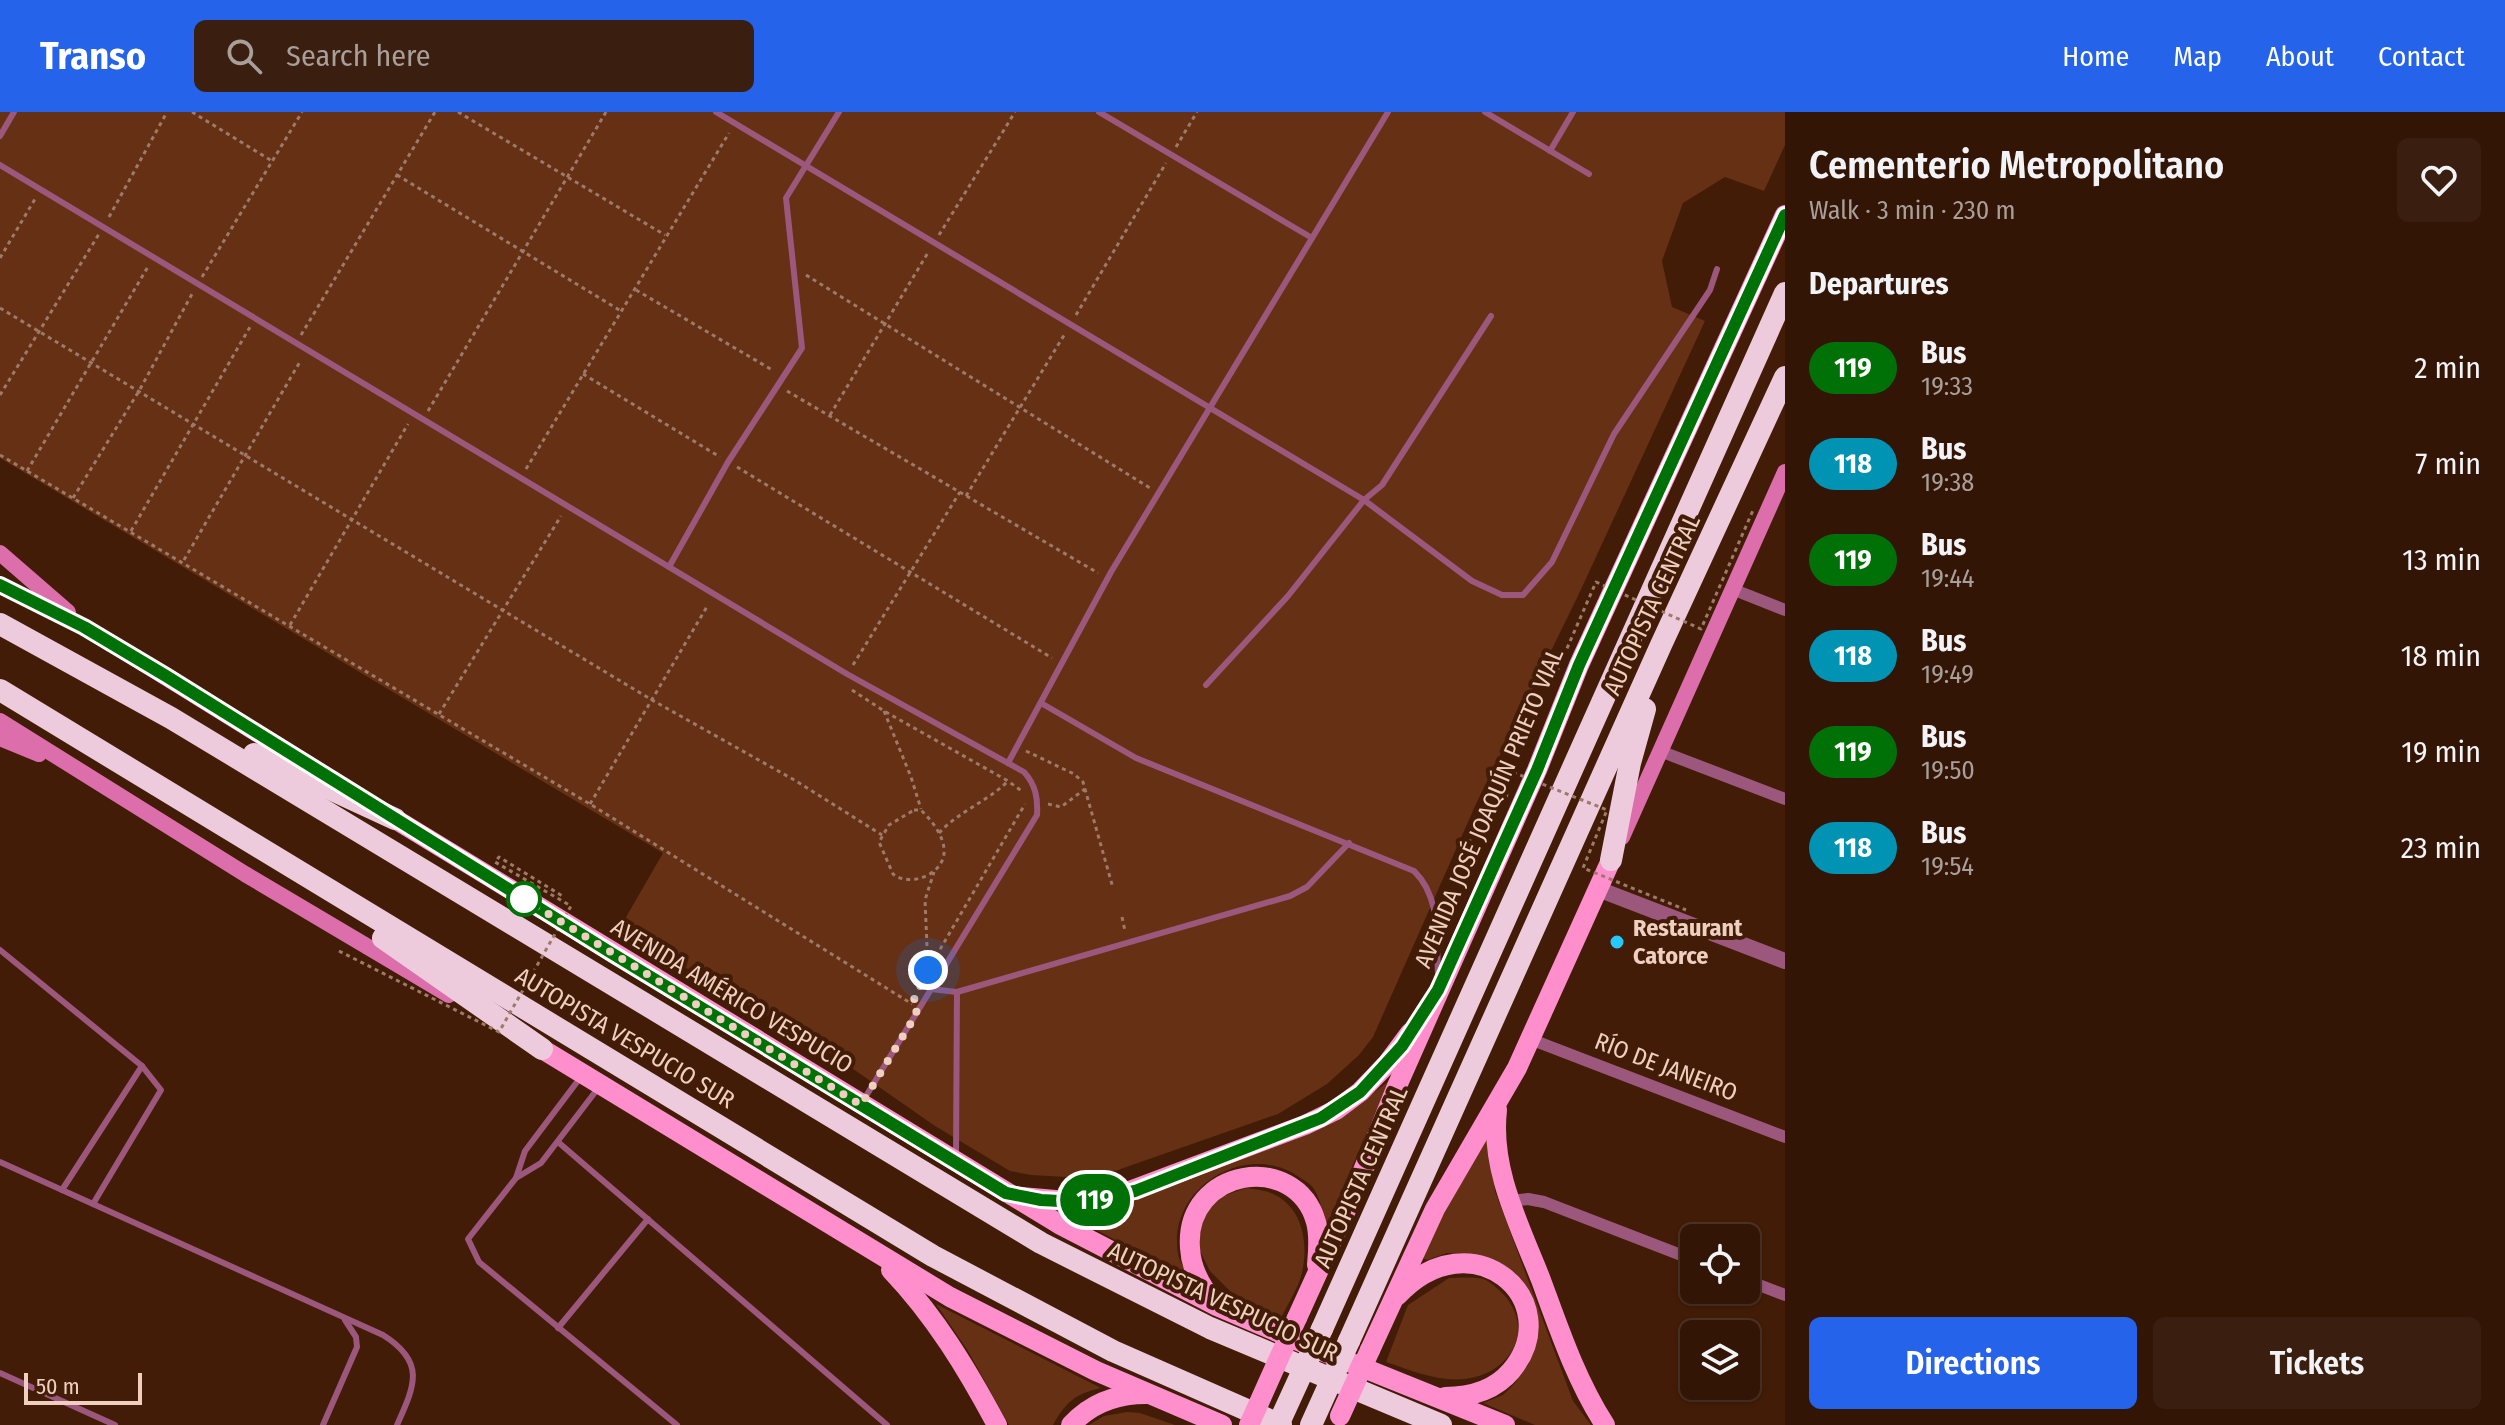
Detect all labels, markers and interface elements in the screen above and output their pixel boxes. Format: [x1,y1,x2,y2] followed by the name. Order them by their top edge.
[194,20,754,92] search box
[40,33,146,79] text: Transo
[222,34,266,78] icon: search
[286,38,431,74] text: Search here
[2062,40,2129,73] text: Home
[2173,40,2222,73] text: Map
[2266,40,2334,73] text: About
[2378,40,2465,73] text: Contact
[2397,138,2481,222] button: heart
[1809,142,2224,188] text: Cementerio Metropolitano
[1809,195,2016,226] text: Walk · 3 min · 230 m
[1809,266,1949,302] text: Departures
[1921,335,1966,371] text: Bus
[2414,350,2481,386] text: 2 min
[1834,351,1872,384] text: 119
[1921,371,1973,402] text: 19:33
[1921,431,1966,467] text: Bus
[2415,446,2481,482] text: 7 min
[1834,447,1872,480] text: 118
[1921,467,1974,498] text: 19:38
[1598,510,1706,700] street label: AUTOPISTA CENTRAL
[1921,527,1966,563] text: Bus
[2402,542,2481,578] text: 13 min
[1834,543,1872,576] text: 119
[1921,563,1974,594] text: 19:44
[1921,623,1966,659] text: Bus
[2401,638,2481,674] text: 18 min
[1834,639,1872,672] text: 118
[1408,643,1569,972] street label: AVENIDA JOSÉ JOAQUÍN PRIETO VIAL
[1921,659,1974,690] text: 19:49
[1921,719,1966,755] text: Bus
[2401,734,2481,770] text: 19 min
[1834,735,1872,768] text: 119
[1921,755,1975,786] text: 19:50
[1921,815,1966,851] text: Bus
[2401,830,2481,866] text: 23 min
[1834,831,1872,864] text: 118
[1921,851,1974,882] text: 19:54
[507,882,541,916] unlabelled marker
[606,912,858,1079] street label: AVENIDA AMÉRICO VESPUCIO
[1633,914,1743,970] place label: Restaurant Catorce
[1608,933,1626,951] marker: Restaurant Catorce
[908,950,948,990] your location
[511,962,739,1114] street label: AUTOPISTA VESPUCIO SUR
[1591,1026,1741,1107] street label: RÍO DE JANEIRO
[1308,1082,1414,1272] street label: AUTOPISTA CENTRAL
[1049,1174,1141,1226] line badge: 119
[1076,1183,1114,1216] text: 119
[1680,1224,1760,1400] map controls
[1680,1224,1760,1304] button: locate
[1104,1236,1342,1368] street label: AUTOPISTA VESPUCIO SUR
[1809,1317,2137,1409] button: Directions
[2153,1317,2481,1409] button: Tickets
[1680,1320,1760,1400] button: layers
[24,1369,142,1405] scale bar
[36,1373,80,1400] text: 50 m

